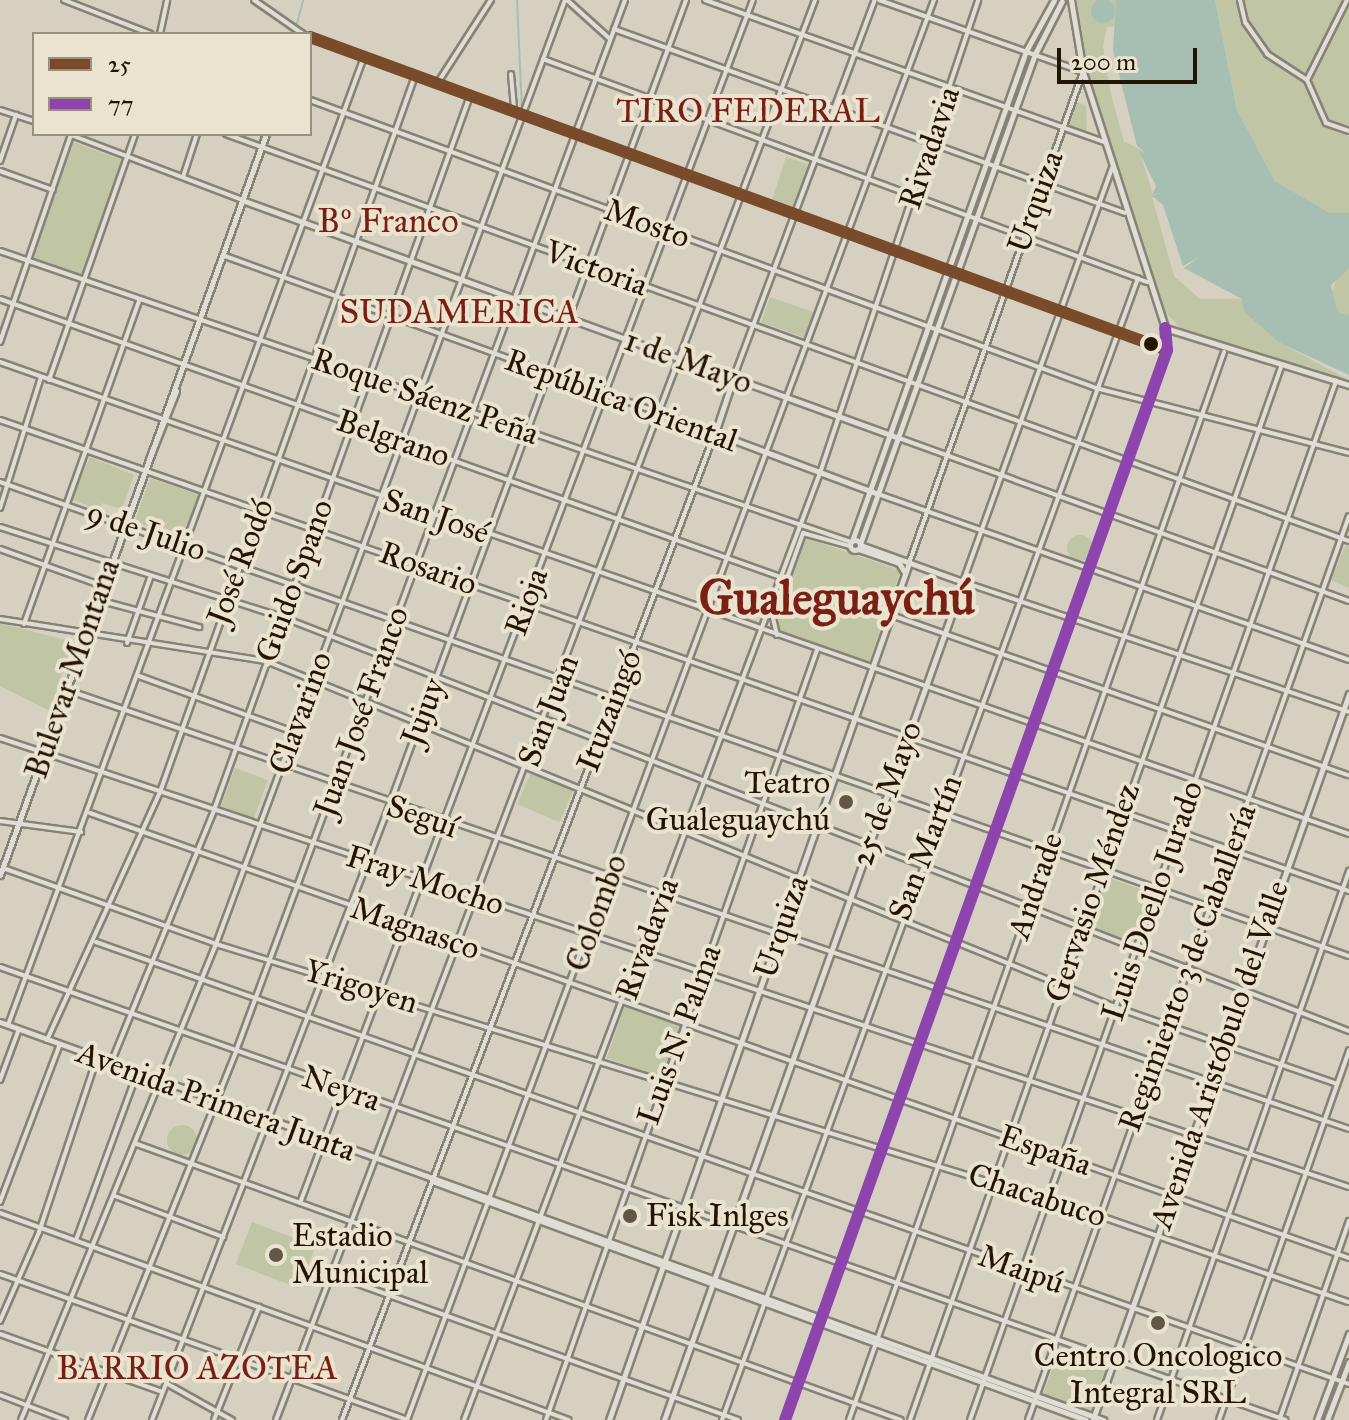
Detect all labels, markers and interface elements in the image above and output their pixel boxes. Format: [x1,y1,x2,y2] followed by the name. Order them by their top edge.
[32,32,312,136] legend
[1061,32,1201,82] scale bar
[1071,47,1136,77] text: 200 m
[108,49,131,79] text: 25
[891,82,969,214] street label: Rivadavia
[108,89,134,119] text: 77
[604,91,892,131] district label: TIRO FEDERAL
[1000,146,1072,258] street label: Urquiza
[599,191,695,257] street label: Mosto
[317,201,459,241] district label: Bº Franco
[539,233,653,305] street label: Victoria
[329,292,589,332] district label: SUDAMERICA
[619,321,757,403] street label: 1 de Mayo
[1143,336,1159,352] unlabelled marker
[307,340,543,454] street label: Roque Sáenz Peña
[500,341,742,461] street label: República Oriental
[331,402,455,476] street label: Belgrano
[378,481,494,553] street label: San José
[81,494,211,570] street label: 9 de Julio
[199,494,283,630] street label: José Rodó
[248,495,342,667] street label: Guido Spano
[374,534,482,604] street label: Rosario
[17,554,129,784] street label: Bulevar Montana
[497,563,557,641] street label: Rioja
[699,569,975,627] district label: Gualeguaychú
[306,602,418,822] street label: Juan José Franco
[569,645,651,777] street label: Ituzaingó
[261,647,341,779] street label: Clavarino
[510,650,588,772] street label: San Juan
[394,673,454,751] street label: Jujuy
[843,717,931,871] street label: 25 de Mayo
[646,765,830,840] place label: Teatro Gualeguaychú
[881,770,971,926] street label: San Martín
[1094,776,1212,1026] street label: Luis Doello Jurado
[1038,779,1148,1007] street label: Gervasio Méndez
[381,787,463,847] street label: Seguí
[837,793,855,811] marker: Teatro Gualeguaychú
[1111,799,1265,1137] street label: Regimiento 3 de Caballería
[1000,828,1072,944] street label: Andrade
[341,837,509,925] street label: Fray Mocho
[558,849,636,977] street label: Colombo
[747,871,817,983] street label: Urquiza
[608,873,688,1005] street label: Rivadavia
[1142,876,1298,1234] street label: Avenida Aristóbulo del Valle
[345,889,485,969] street label: Magnasco
[630,940,730,1130] street label: Luis N. Palma
[300,952,422,1022] street label: Yrigoyen
[71,1034,361,1170] street label: Avenida Primera Junta
[297,1058,385,1120] street label: Neyra
[994,1117,1096,1185] street label: España
[963,1156,1111,1236] street label: Chacabuco
[646,1197,789,1235] place label: Fisk Inlges
[621,1207,639,1225] marker: Fisk Inlges
[292,1218,428,1293] place label: Estadio Municipal
[973,1237,1069,1303] street label: Maipú
[267,1246,285,1264] marker: Estadio Municipal
[1147,1312,1169,1334] marker: Centro Oncologico Integral SRL
[1034,1338,1282,1413] place label: Centro Oncologico Integral SRL
[43,1348,351,1388] district label: BARRIO AZOTEA

